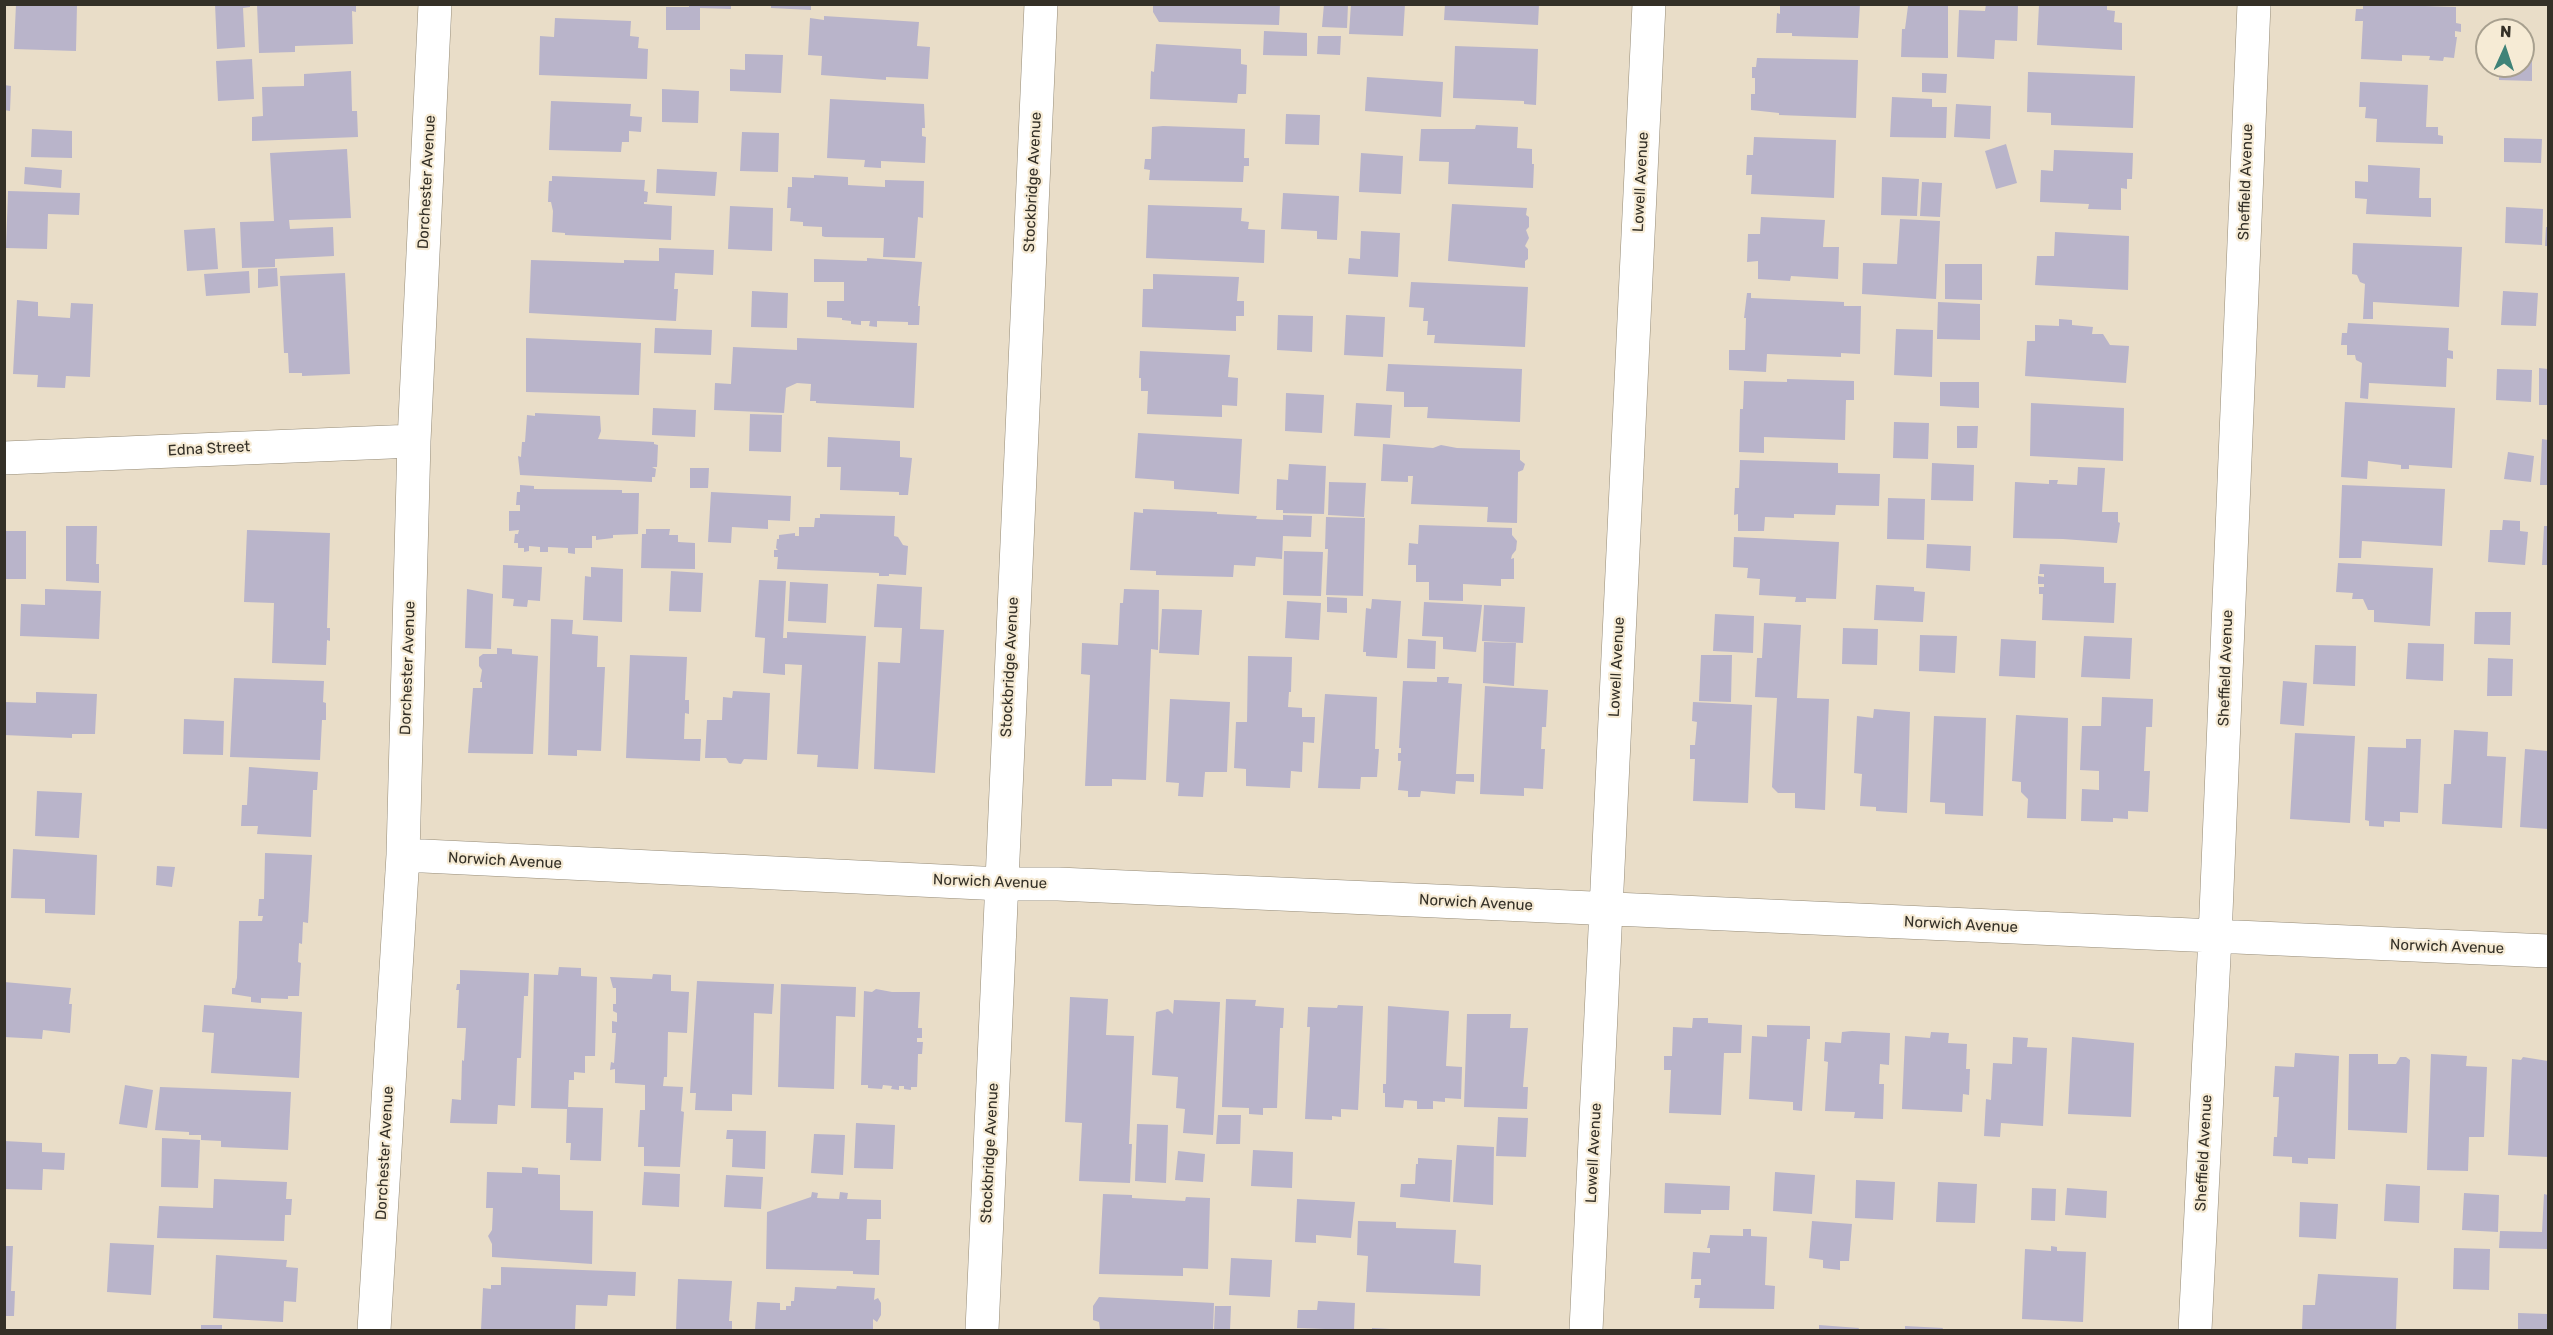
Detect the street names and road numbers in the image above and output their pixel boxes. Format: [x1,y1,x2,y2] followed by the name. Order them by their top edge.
[1020,111,1046,253] street label: Stockbridge Avenue
[415,115,439,249] street label: Dorchester Avenue
[2235,123,2257,241] street label: Sheffield Avenue
[1629,131,1653,233] street label: Lowell Avenue
[167,438,251,460] street label: Edna Street
[997,596,1023,738] street label: Stockbridge Avenue
[397,601,419,735] street label: Dorchester Avenue
[2215,609,2237,727] street label: Sheffield Avenue
[1605,616,1629,718] street label: Lowell Avenue
[448,849,562,873] street label: Norwich Avenue
[933,871,1047,893] street label: Norwich Avenue
[1419,891,1533,915] street label: Norwich Avenue
[1904,913,2018,937] street label: Norwich Avenue
[2390,936,2504,958] street label: Norwich Avenue
[977,1082,1003,1224] street label: Stockbridge Avenue
[373,1086,397,1220] street label: Dorchester Avenue
[2192,1094,2216,1212] street label: Sheffield Avenue
[1582,1102,1606,1204] street label: Lowell Avenue

